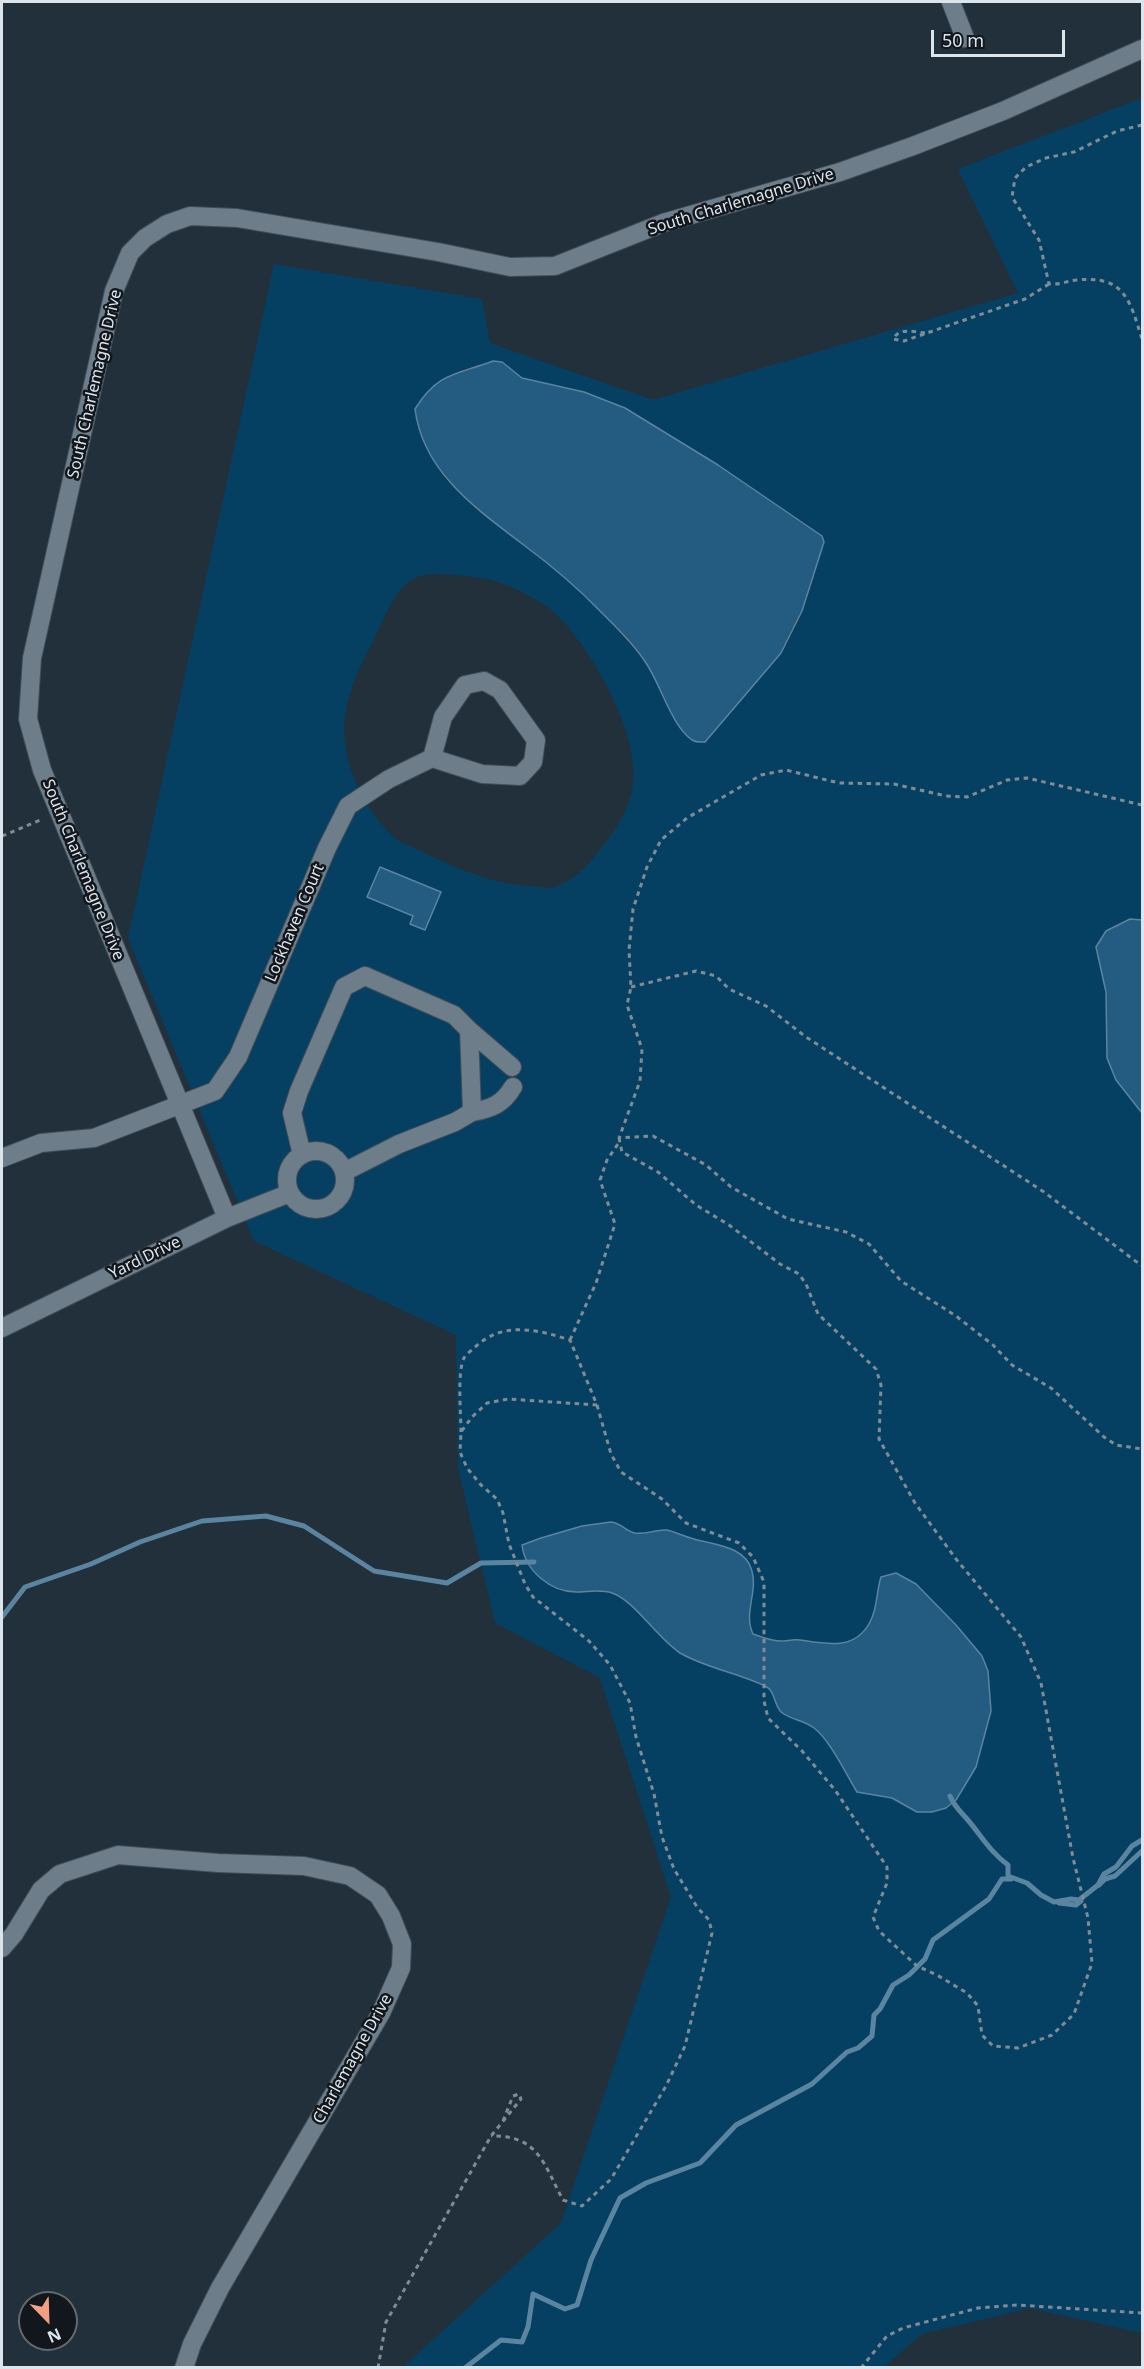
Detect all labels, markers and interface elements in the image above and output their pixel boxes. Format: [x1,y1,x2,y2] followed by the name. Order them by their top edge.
[934,18,1068,56] scale bar
[942,28,984,52] text: 50 m
[646,165,836,239] street label: South Charlemagne Drive
[64,288,126,480] street label: South Charlemagne Drive
[38,777,128,963] street label: South Charlemagne Drive
[261,861,329,985] street label: Lockhaven Court
[106,1232,184,1284] street label: Yard Drive
[309,1991,397,2127] street label: Charlemagne Drive
[18,2291,78,2351] north arrow
[44,2323,65,2348] text: N

